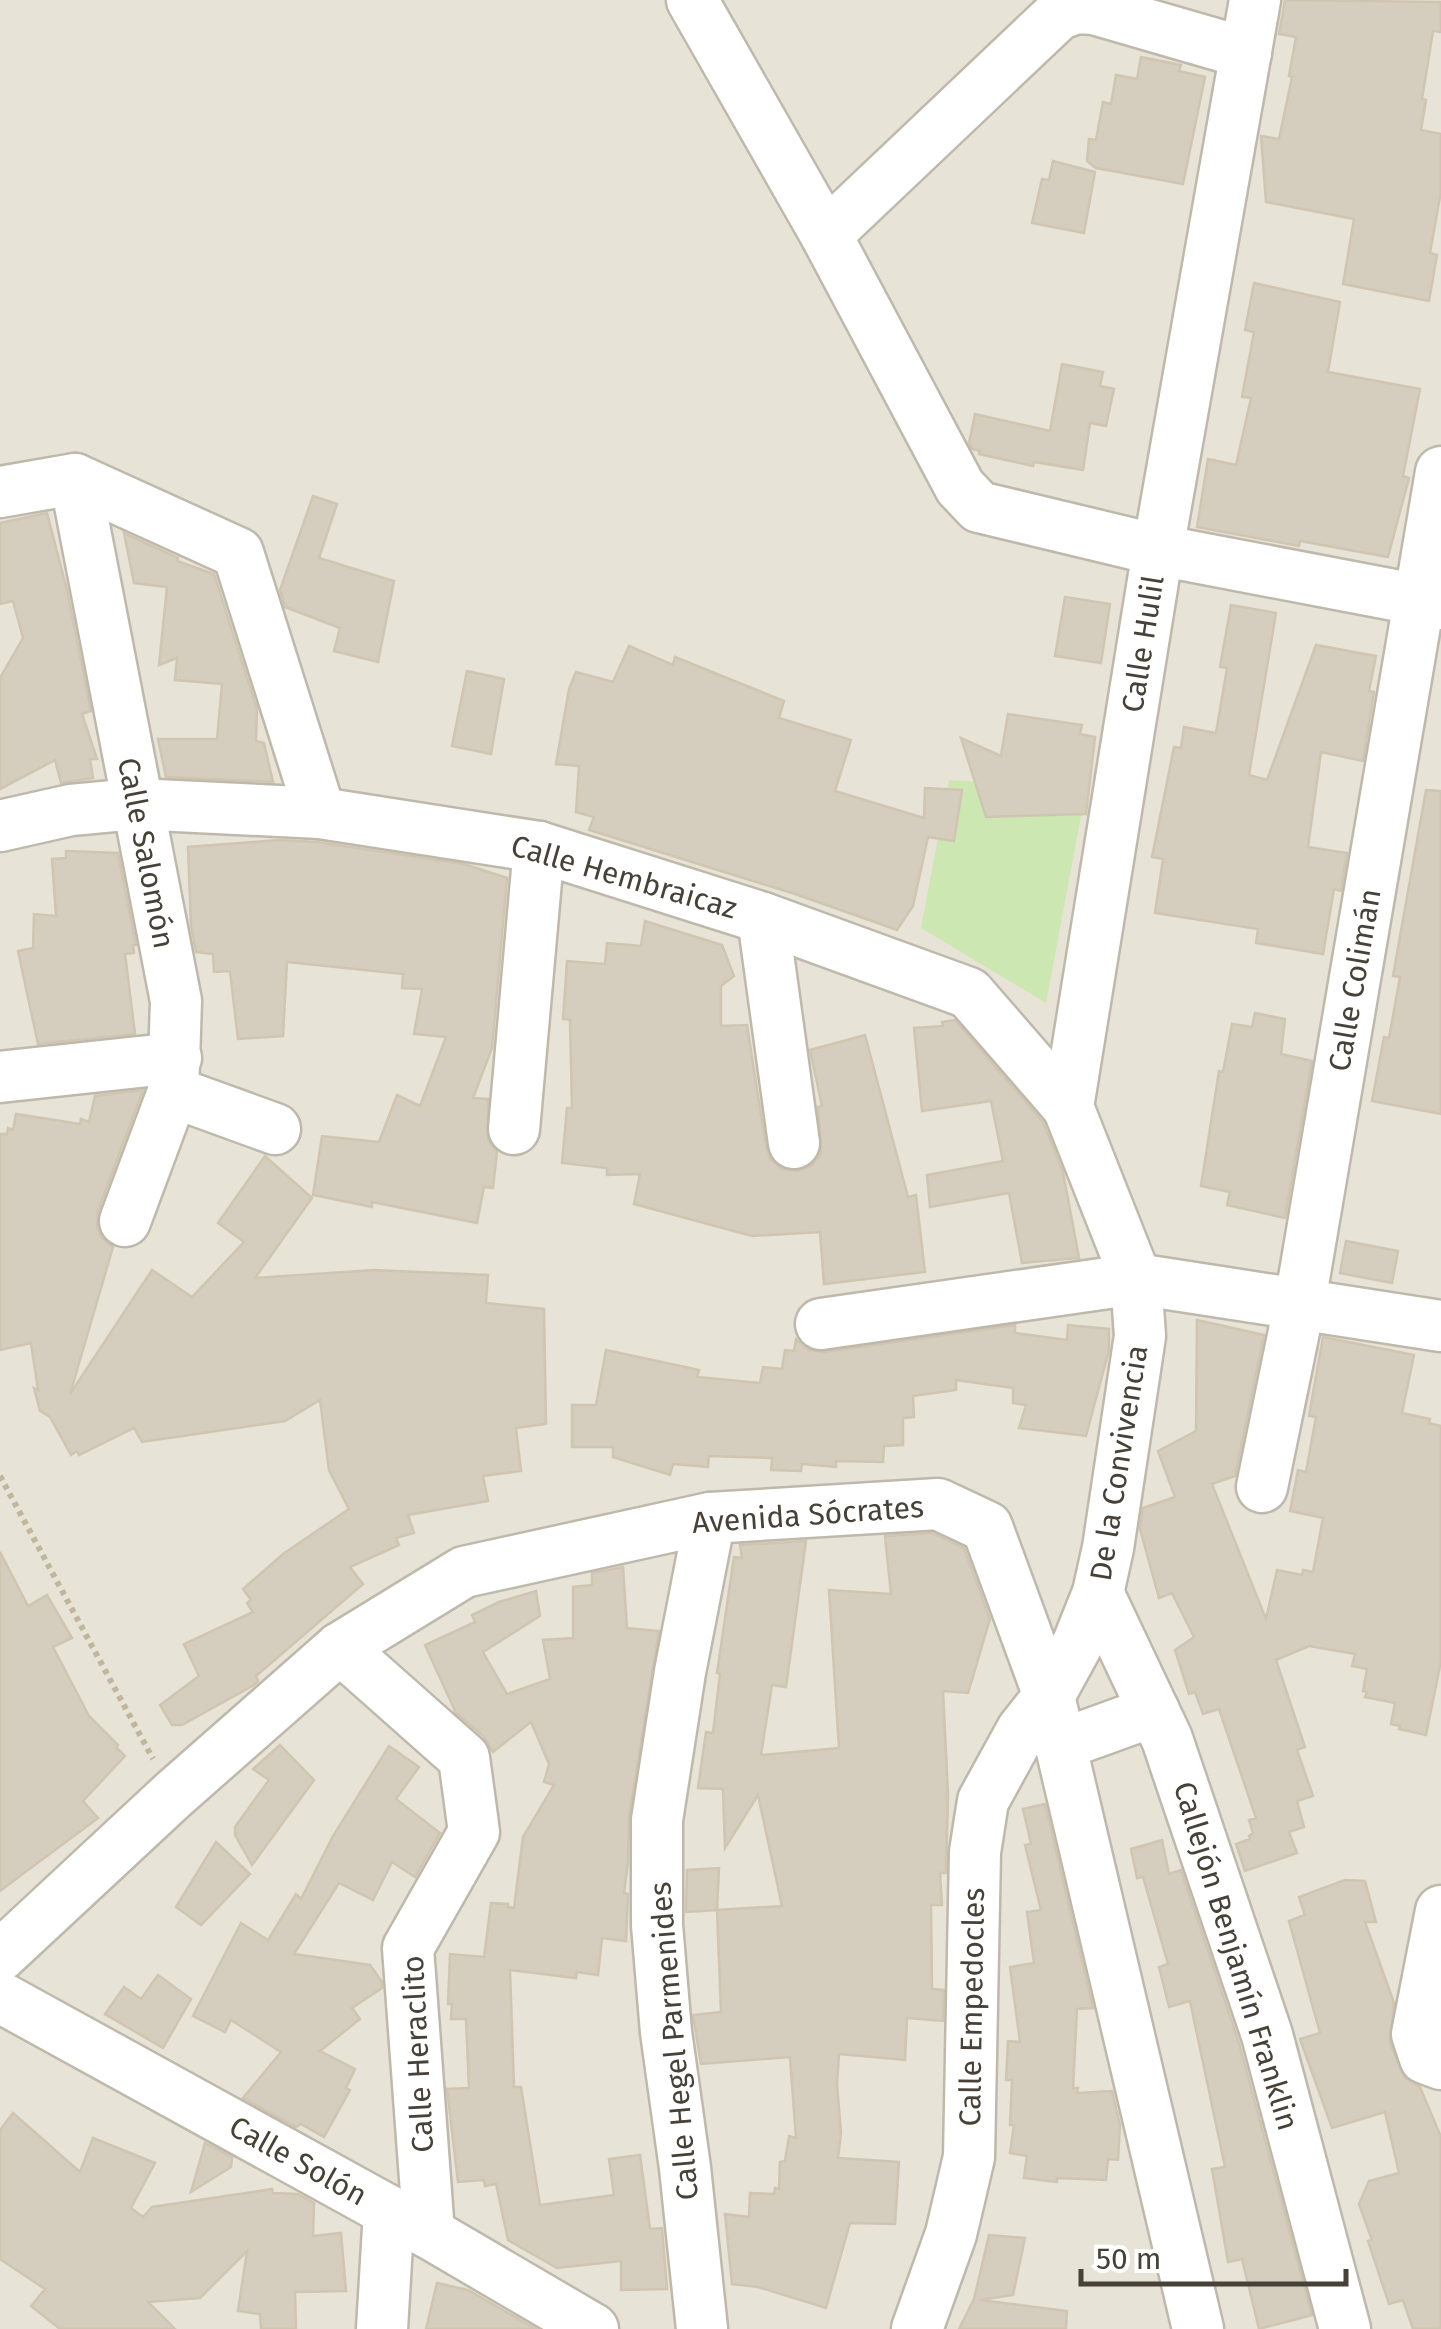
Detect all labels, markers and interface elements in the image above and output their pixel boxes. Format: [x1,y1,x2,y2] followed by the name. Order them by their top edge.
[1114,573,1172,715] street label: Calle Hulil
[110,755,182,951] street label: Calle Salomón
[507,828,741,926] street label: Calle Hembraicaz
[1321,886,1389,1074] street label: Calle Colimán
[1083,1342,1155,1584] street label: De la Convivencia
[691,1489,925,1541] street label: Avenida Sócrates
[1166,1777,1306,2135] street label: Callejón Benjamín Franklin
[642,1880,706,2202] street label: Calle Hegel Parmenides
[952,1887,992,2127] street label: Calle Empedocles
[395,1955,441,2153] street label: Calle Heraclito
[223,2108,373,2214] street label: Calle Solón
[1081,2224,1346,2286] scale bar
[1096,2241,1161,2277] text: 50 m

